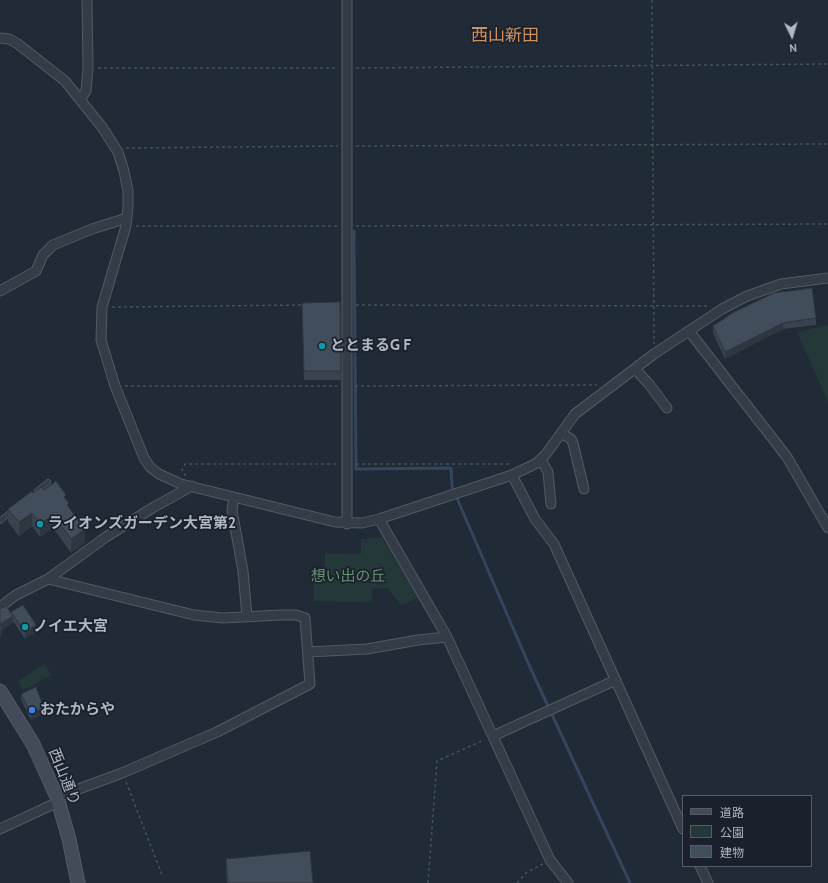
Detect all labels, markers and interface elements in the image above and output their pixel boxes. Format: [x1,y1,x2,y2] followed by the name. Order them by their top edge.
[772,16,812,56] north arrow
[471,26,539,46] district label: 西山新田
[789,41,798,55] text: N
[330,337,411,355] place label: ととまるG F
[317,341,327,351] marker: ととまるG F
[48,515,236,533] place label: ライオンズガーデン大宮第2
[35,519,45,529] marker: ライオンズガーデン大宮第2
[311,568,385,586] park label: 想い出の丘
[33,618,108,636] place label: ノイエ大宮
[20,622,30,632] marker: ノイエ大宮
[40,701,115,719] place label: おたからや
[27,705,37,715] marker: おたからや
[44,746,84,808] street label: 西山通り
[682,795,812,867] legend
[720,805,744,820] text: 道路
[720,825,744,840] text: 公園
[720,845,744,860] text: 建物

